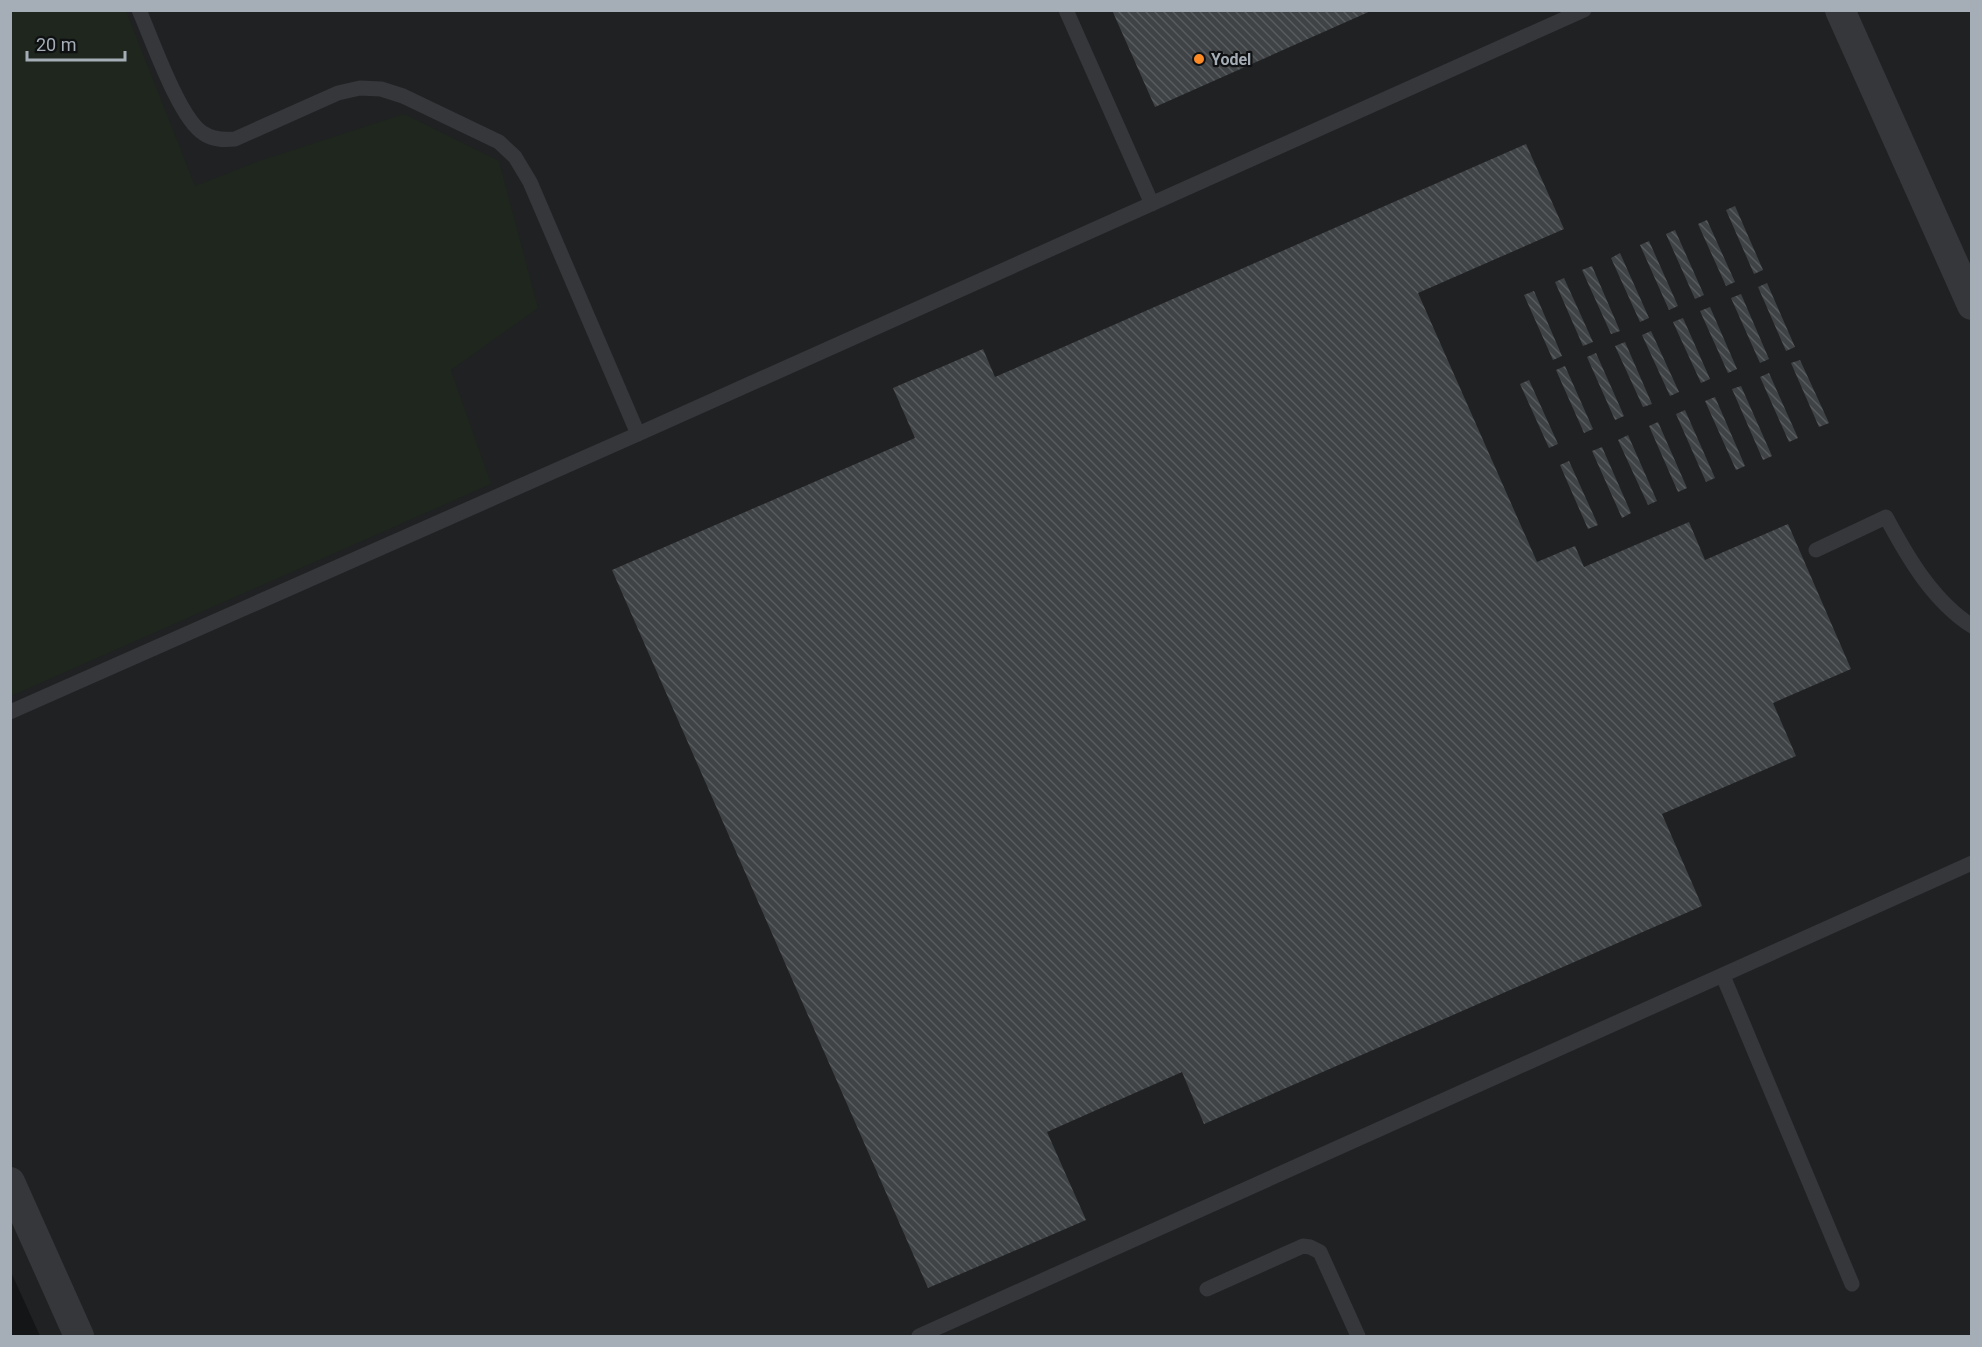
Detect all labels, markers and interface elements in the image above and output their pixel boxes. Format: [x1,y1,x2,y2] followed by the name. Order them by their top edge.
[27,24,124,62] scale bar
[36,34,76,55] text: 20 m
[1211,50,1251,69] place label: Yodel
[1192,52,1206,66] marker: Yodel

